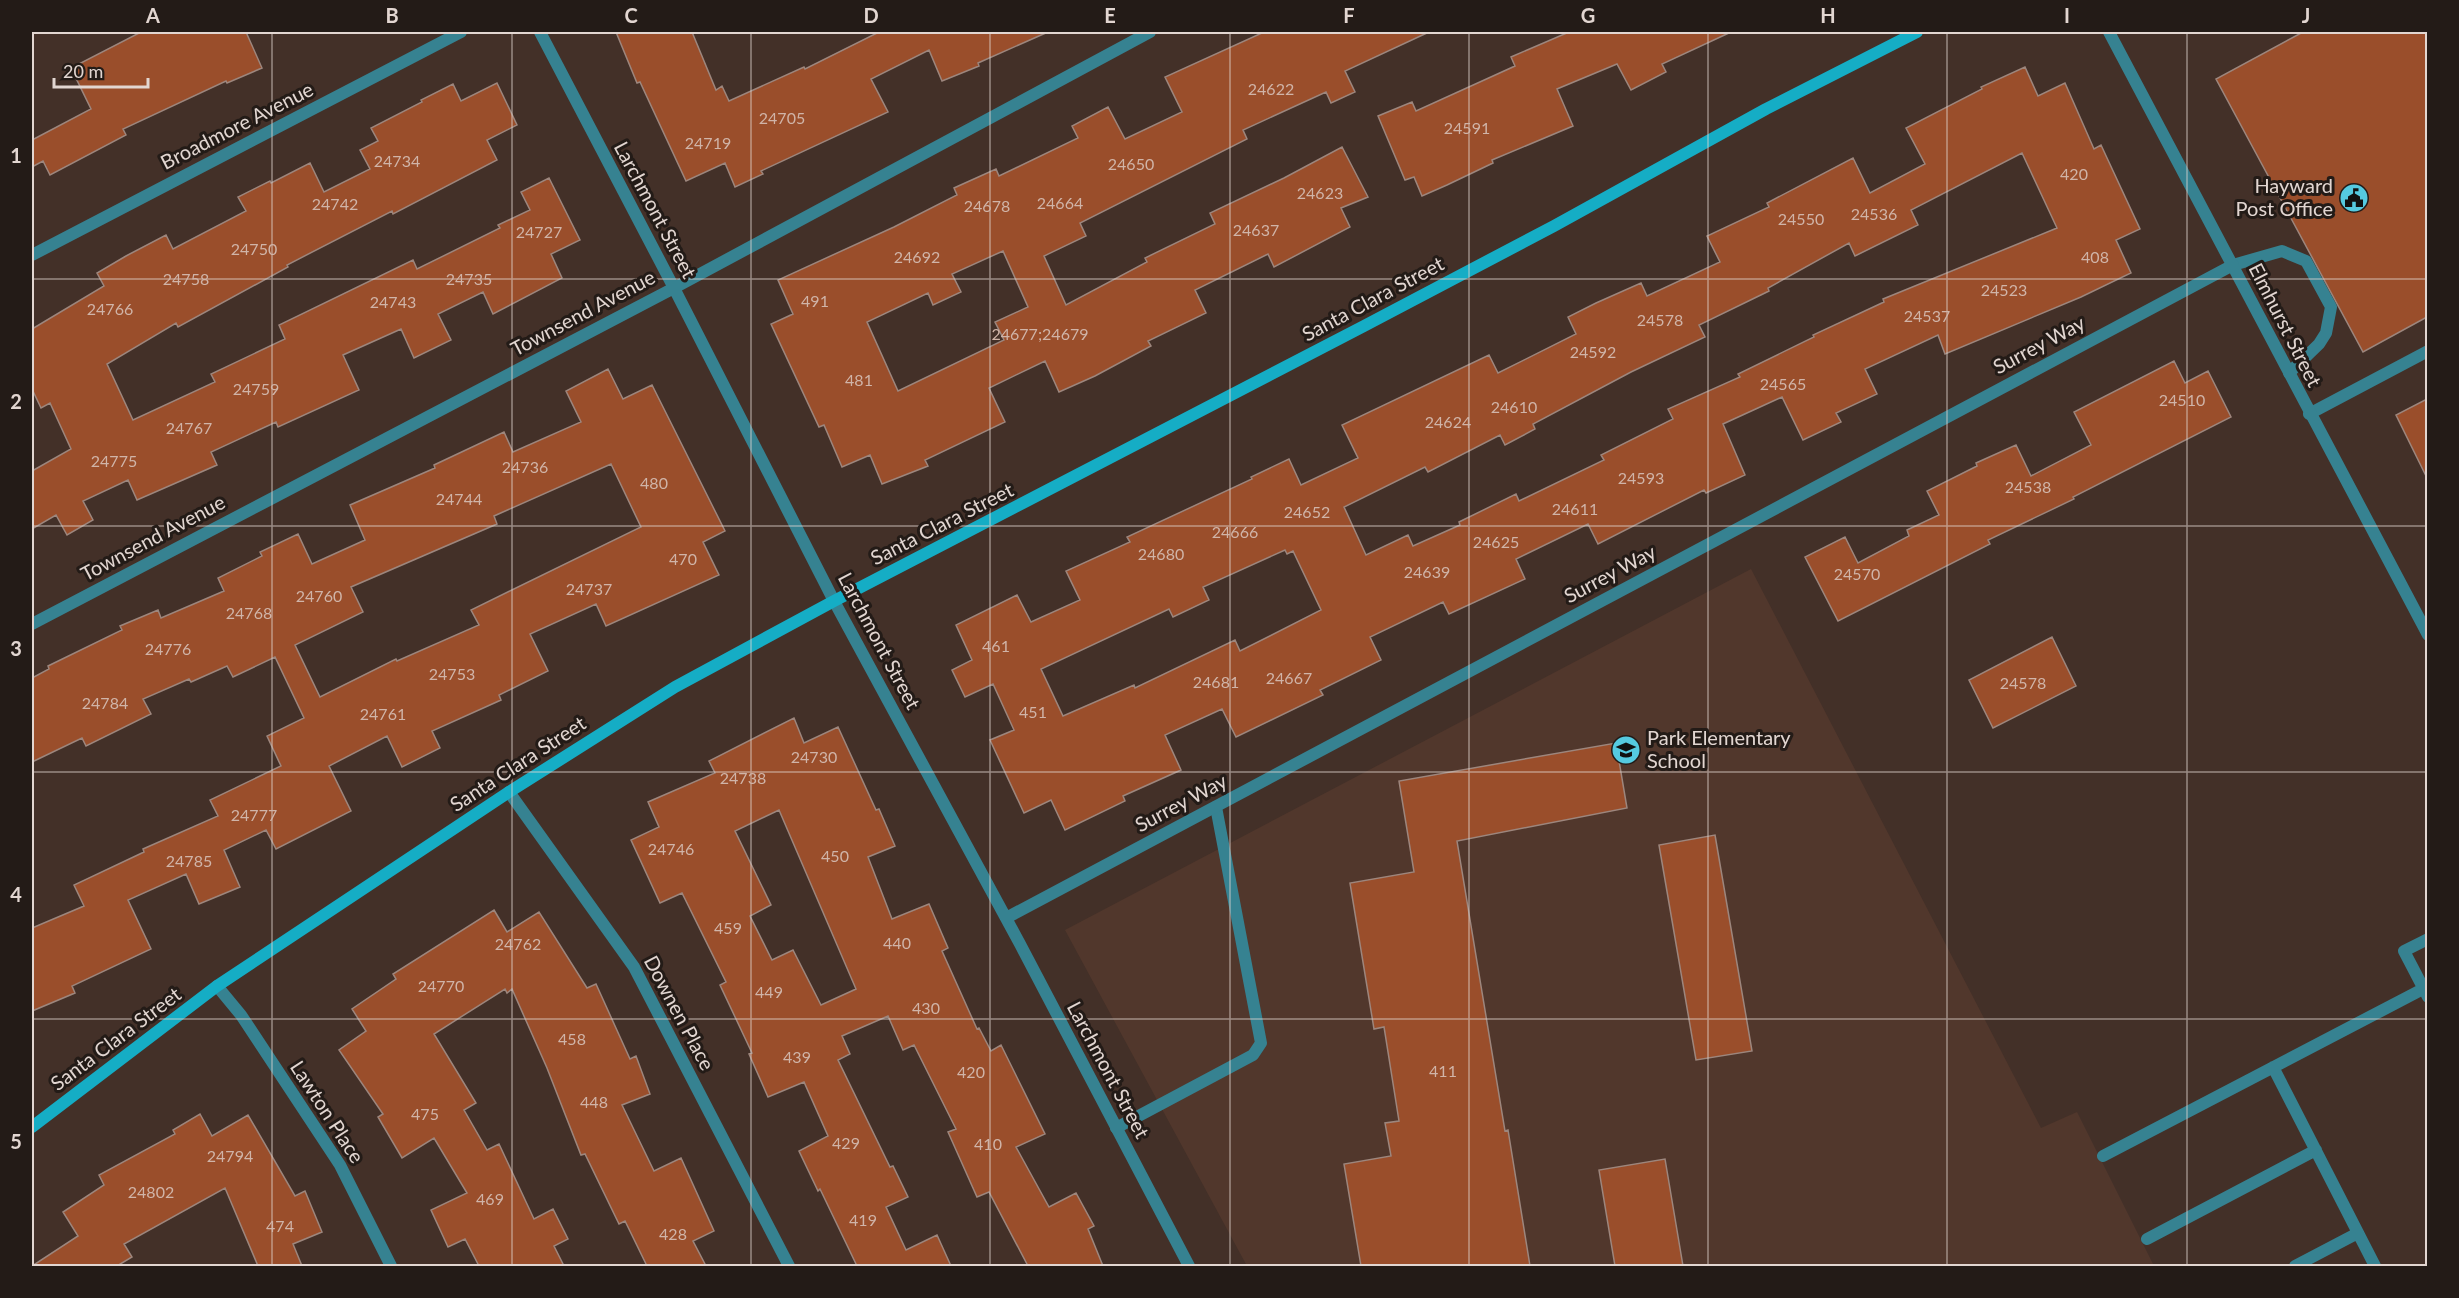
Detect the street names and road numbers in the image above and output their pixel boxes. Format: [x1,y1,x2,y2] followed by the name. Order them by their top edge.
[156,76,317,174] street label: Broadmore Avenue
[610,137,702,282] street label: Larchmont Street
[1298,251,1447,346] street label: Santa Clara Street
[2244,259,2327,390] street label: Elmhurst Street
[506,264,659,360] street label: Townsend Avenue
[1989,310,2089,378] street label: Surrey Way
[866,477,1017,569] street label: Santa Clara Street
[76,489,229,585] street label: Townsend Avenue
[1560,539,1660,607] street label: Surrey Way
[834,568,926,713] street label: Larchmont Street
[445,710,590,816] street label: Santa Clara Street
[1131,768,1231,836] street label: Surrey Way
[640,951,720,1074] street label: Downen Place
[46,981,185,1095] street label: Santa Clara Street
[1063,997,1155,1142] street label: Larchmont Street
[286,1056,370,1167] street label: Lawton Place

